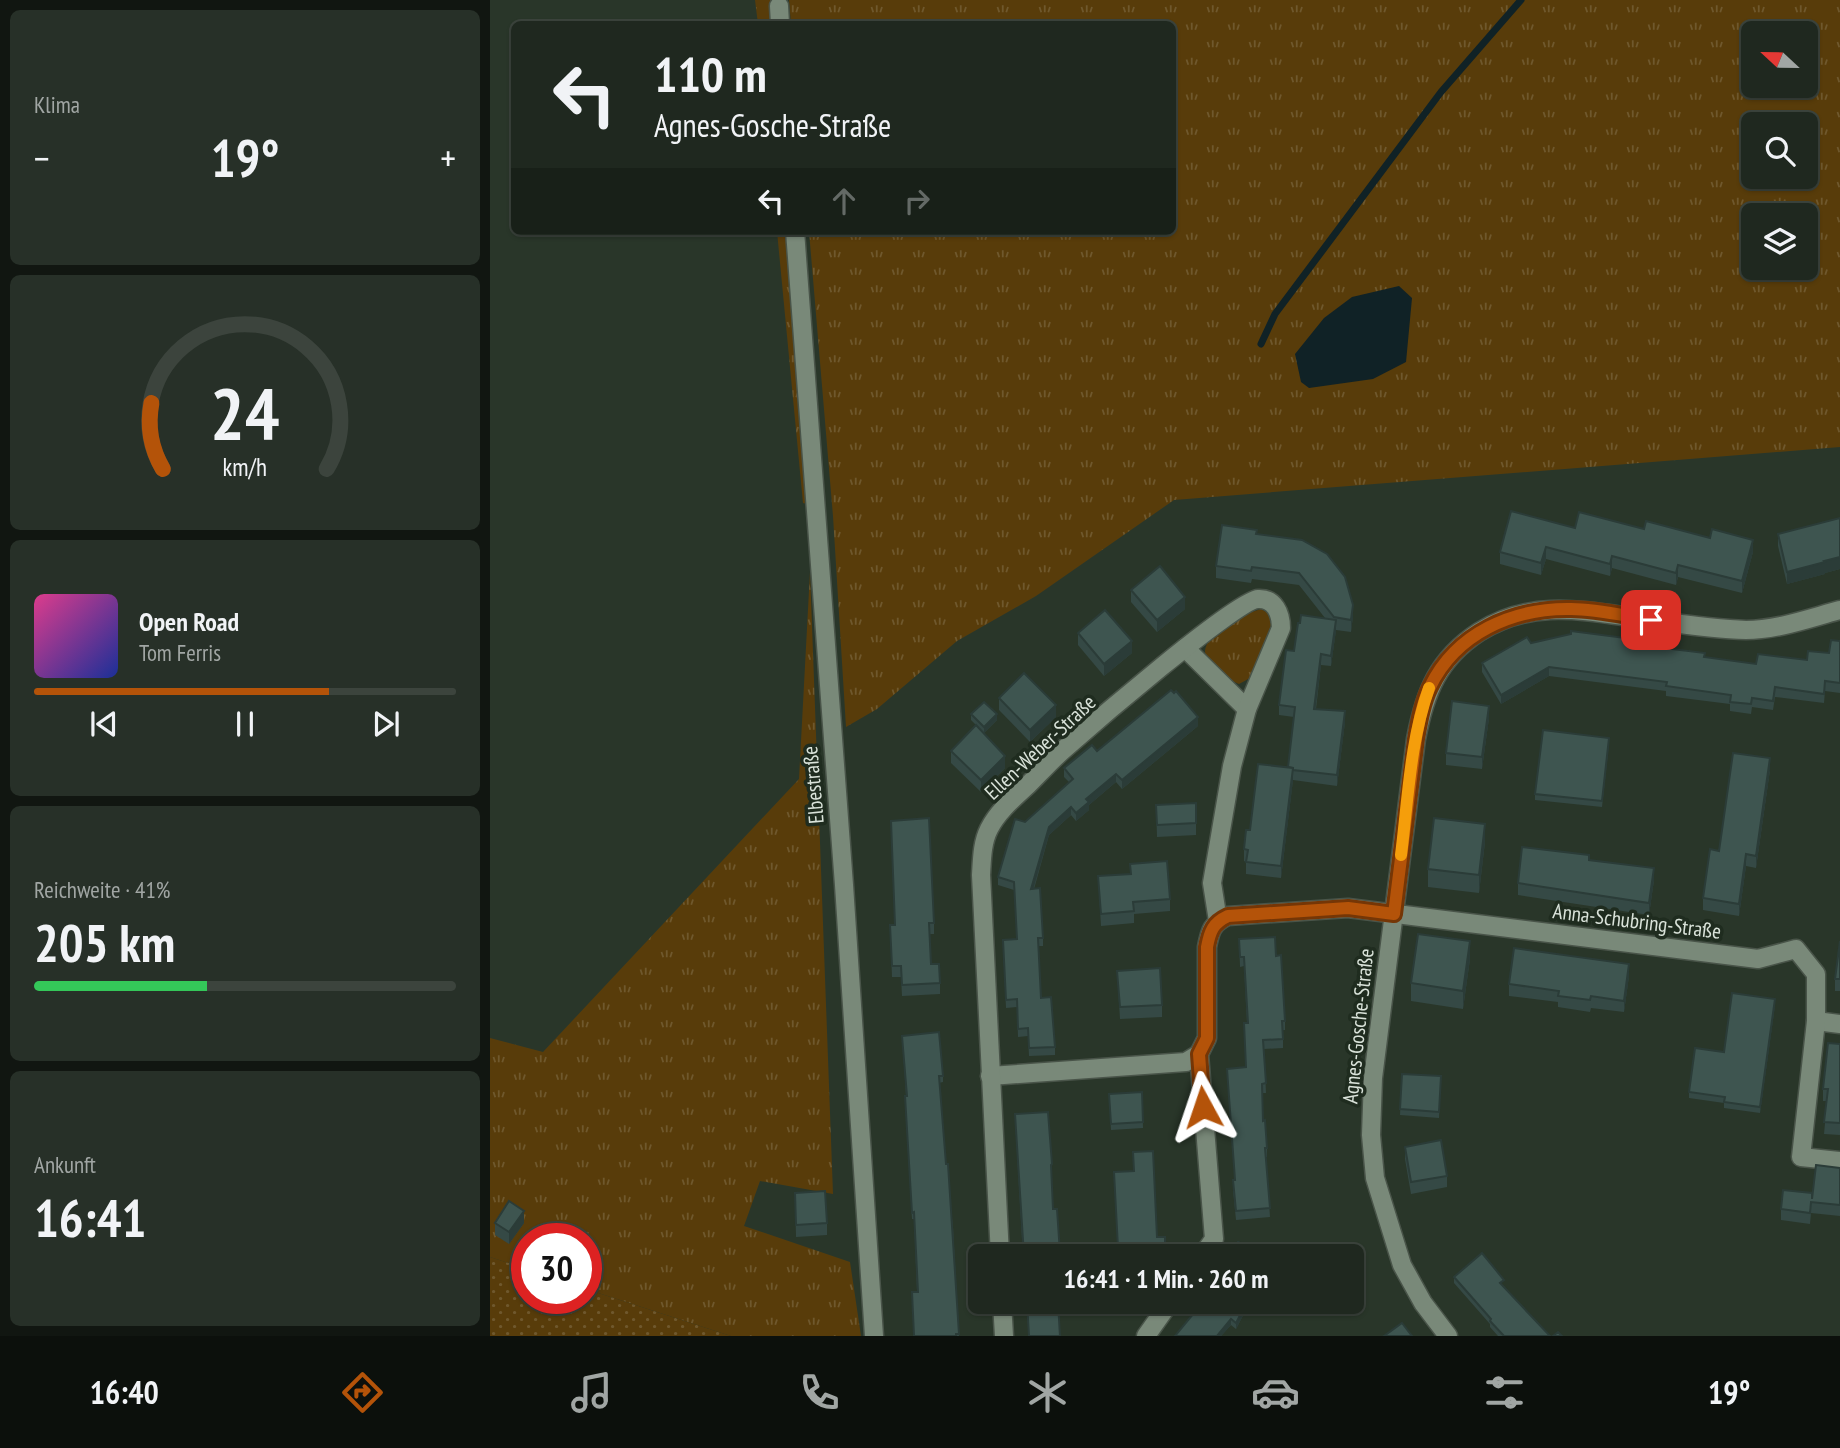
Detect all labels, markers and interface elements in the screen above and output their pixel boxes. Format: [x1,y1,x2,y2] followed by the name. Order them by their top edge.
[1741,21,1818,98] north arrow
[1741,21,1818,280] map controls
[654,42,767,106] text: 110 m
[539,49,630,140] icon: left
[34,90,80,119] text: Klima
[654,104,891,146] text: Agnes-Gosche-Straße
[1741,112,1818,189] button: search
[211,124,279,191] text: 19°
[34,133,50,182] text: −
[440,133,456,182] text: +
[752,182,790,220] icon: left
[825,182,863,220] icon: ahead
[898,182,936,220] icon: right
[1741,203,1818,280] button: layers
[210,365,280,459] text: 24
[223,451,267,483] text: km/h
[1621,590,1681,650] pin
[1632,601,1670,639] icon: arrive
[139,605,239,638] text: Open Road
[139,638,221,667] text: Tom Ferris
[979,689,1101,805] street label: Ellen-Weber-Straße
[85,705,123,743] icon: previous
[226,705,264,743] icon: pause
[367,705,405,743] icon: next
[796,745,830,825] street label: Elbestraße
[34,875,170,904] text: Reichweite · 41%
[1551,897,1723,945] street label: Anna-Schubring-Straße
[34,909,175,976] text: 205 km
[1336,947,1380,1105] street label: Agnes-Gosche-Straße
[1166,1070,1240,1144] position arrow
[34,1150,96,1179] text: Ankunft
[34,1184,146,1251] text: 16:41
[511,1223,602,1314] speed limit sign: 30
[1064,1262,1268,1295] text: 16:41 · 1 Min. · 260 m
[338,1368,387,1417] icon: directions
[567,1368,616,1417] icon: music
[795,1368,844,1417] icon: phone
[1023,1368,1072,1417] icon: climate
[1251,1368,1300,1417] icon: car
[1480,1368,1529,1417] icon: filters
[90,1371,159,1413] text: 16:40
[1708,1371,1750,1413] text: 19°

